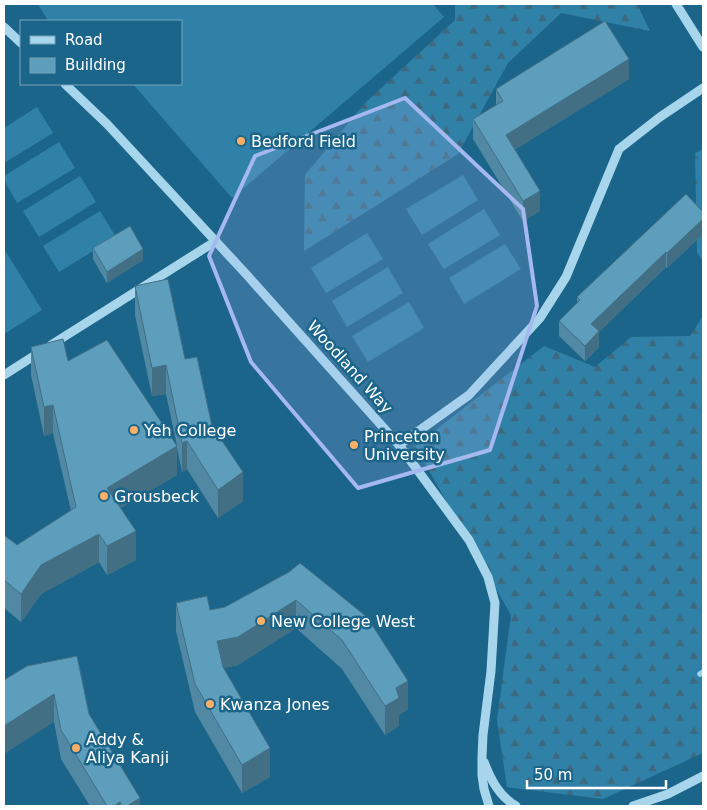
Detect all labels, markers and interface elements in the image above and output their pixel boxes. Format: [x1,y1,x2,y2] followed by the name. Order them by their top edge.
[20,20,182,85] legend
[65,31,103,49] text: Road
[65,56,126,74] text: Building
[251,132,356,151] place label: Bedford Field
[235,135,247,147] marker: Bedford Field
[303,317,397,417] street label: Woodland Way
[143,421,236,440] place label: Yeh College
[128,424,140,436] marker: Yeh College
[364,427,445,464] place label: Princeton University
[348,439,360,451] marker: Princeton University
[114,487,200,506] place label: Grousbeck
[98,490,110,502] marker: Grousbeck
[271,612,415,631] place label: New College West
[255,615,267,627] marker: New College West
[220,695,330,714] place label: Kwanza Jones
[204,698,216,710] marker: Kwanza Jones
[86,730,169,767] place label: Addy & Aliya Kanji
[70,742,82,754] marker: Addy & Aliya Kanji
[527,758,666,790] scale bar
[534,766,572,784] text: 50 m

